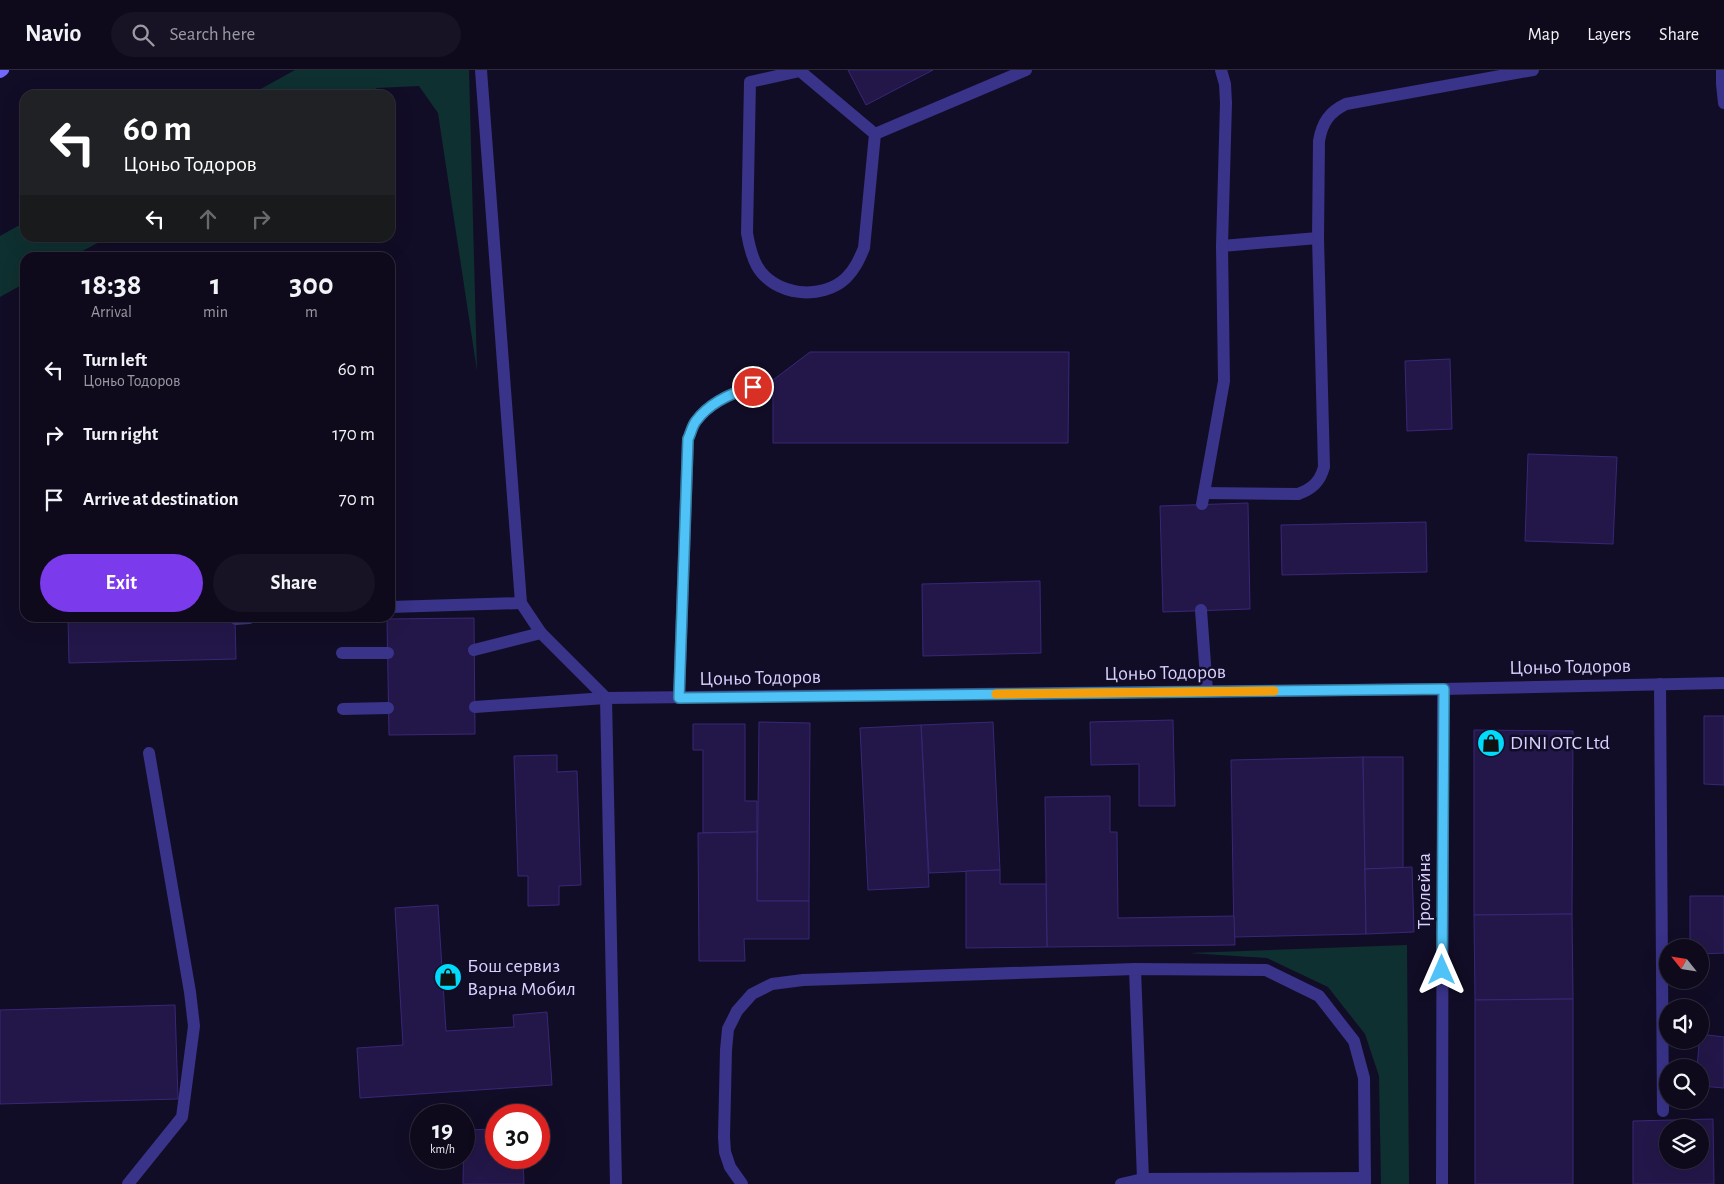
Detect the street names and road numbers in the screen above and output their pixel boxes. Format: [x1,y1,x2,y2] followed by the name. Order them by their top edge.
[1509,656,1631,678] street label: Цоньо Тодоров
[1104,662,1226,684] street label: Цоньо Тодоров
[699,667,821,689] street label: Цоньо Тодоров
[1414,853,1434,929] street label: Тролейна

